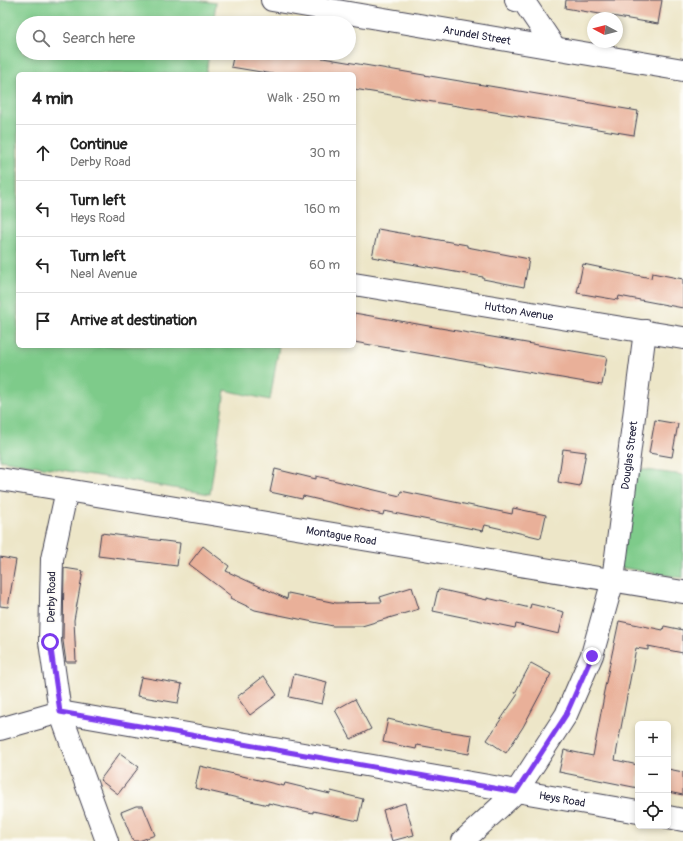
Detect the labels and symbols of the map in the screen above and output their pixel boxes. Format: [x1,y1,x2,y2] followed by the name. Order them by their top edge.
[587,12,623,48] north arrow
[442,23,512,48] street label: Arundel Street
[483,299,555,324] street label: Hutton Avenue
[619,420,640,490] street label: Douglas Street
[305,524,377,548] street label: Montague Road
[45,571,58,623] street label: Derby Road
[41,633,59,651] route start
[583,647,601,665] route end
[538,789,586,810] street label: Heys Road

